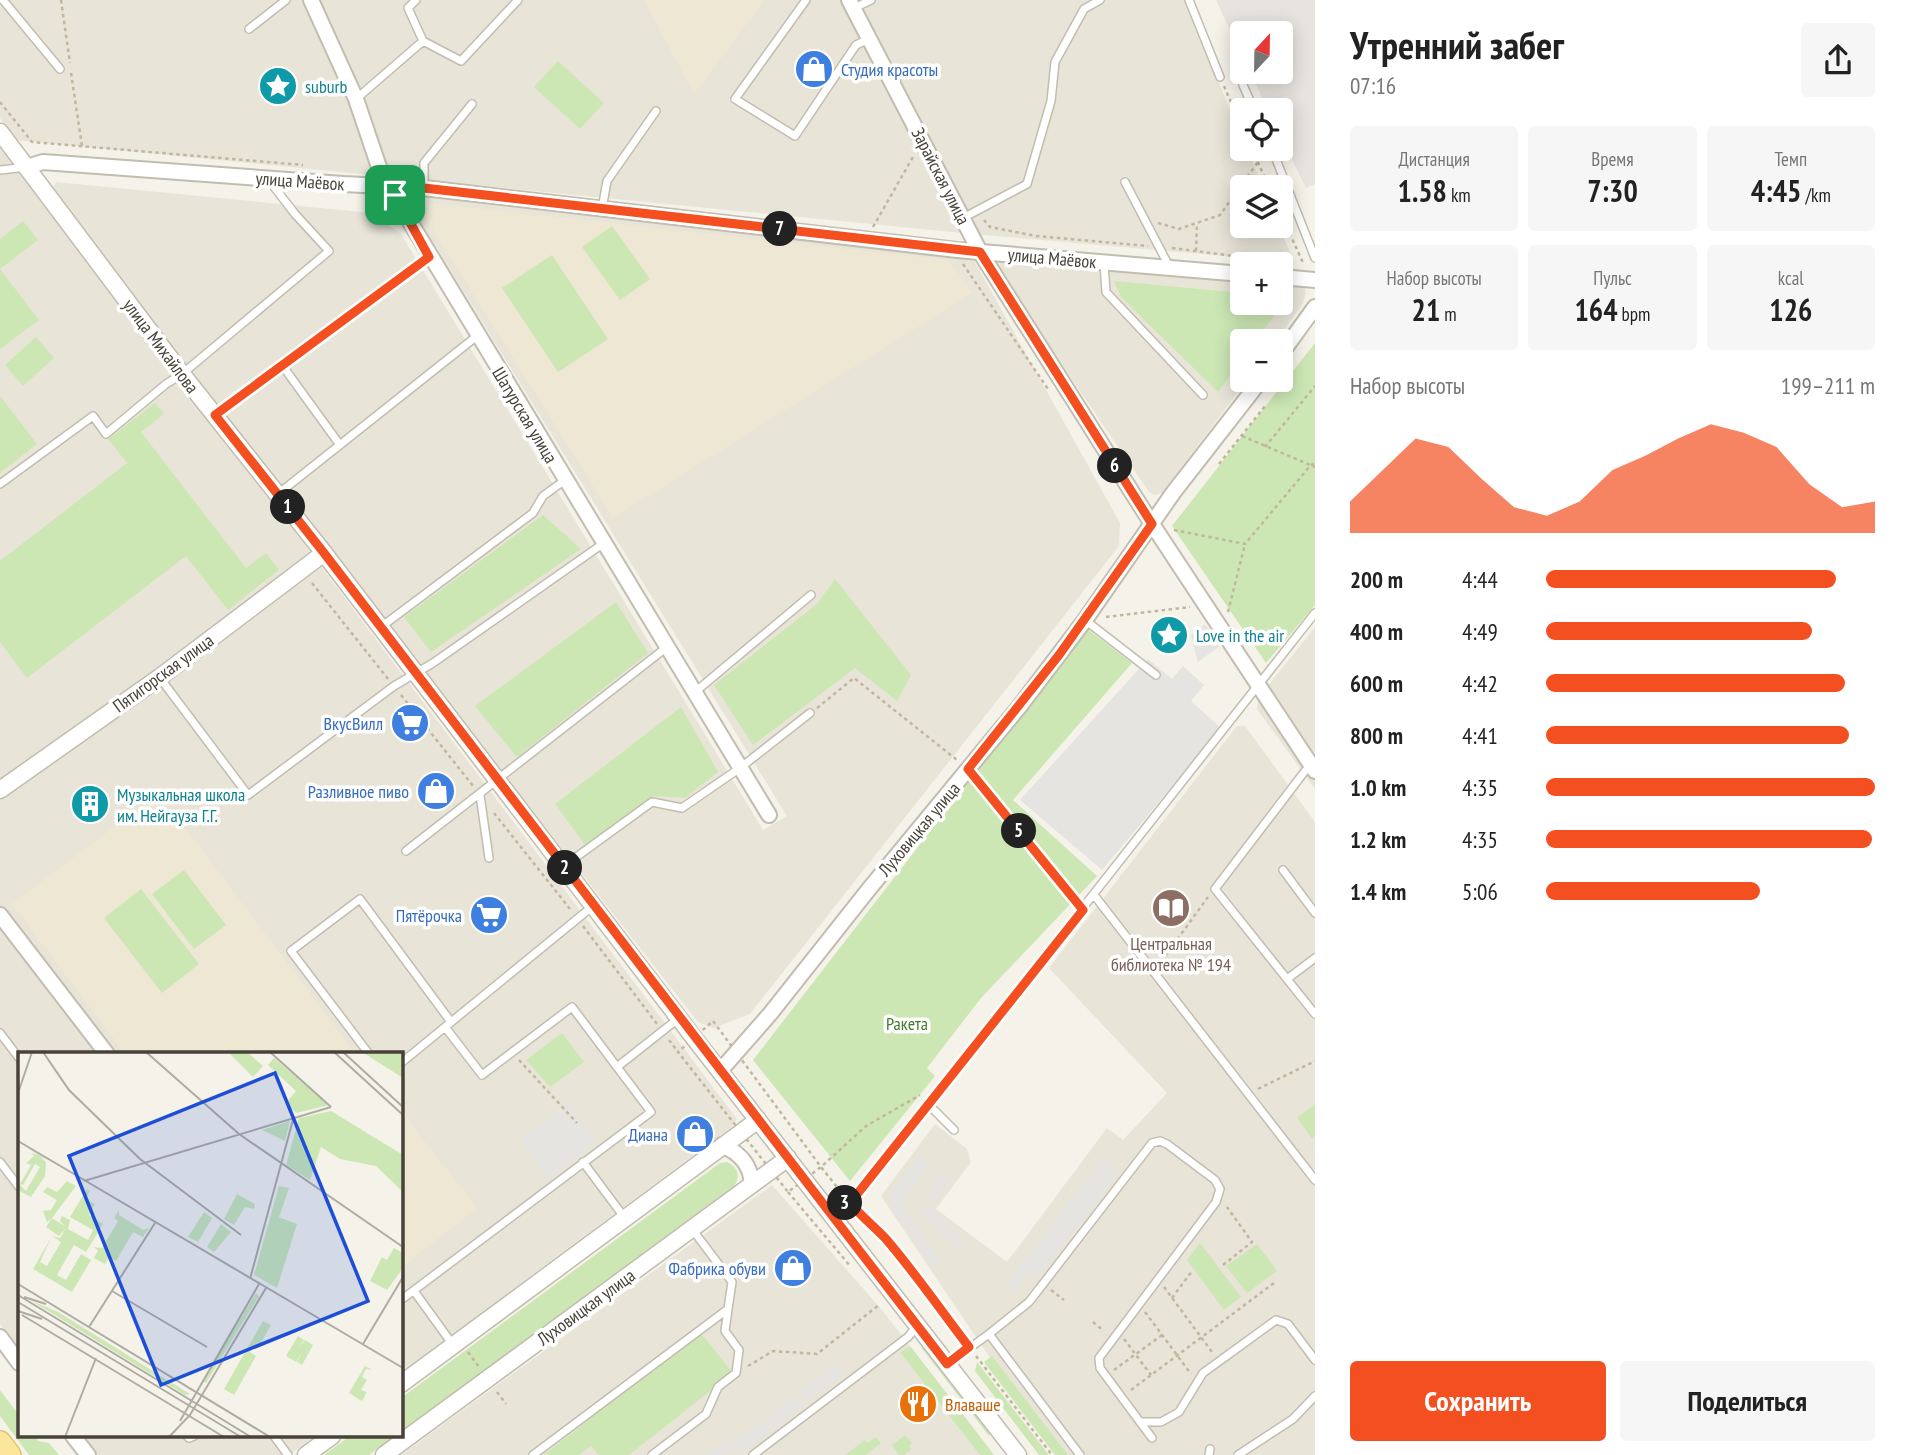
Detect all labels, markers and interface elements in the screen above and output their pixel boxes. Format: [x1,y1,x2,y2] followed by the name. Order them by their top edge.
[1350,20,1564,69] text: Утренний забег
[1230,21,1293,84] north arrow
[1230,21,1293,392] map controls
[1801,23,1875,97] button: share
[793,48,835,90] shop icon: Студия красоты
[841,58,938,81] place label: Студия красоты
[257,65,299,107] place icon: suburb
[1350,71,1396,100] text: 07:16
[305,75,347,98] place label: suburb
[1230,98,1293,161] button: locate
[907,123,975,229] street label: Зарайская улица
[1399,147,1470,171] text: Дистанция
[1591,147,1634,171] text: Время
[1775,147,1807,171] text: Темп
[365,165,425,225] pin
[255,166,345,196] street label: улица Маёвок
[1398,171,1447,210] text: 1.58
[1587,171,1638,210] text: 7:30
[1751,171,1801,210] text: 4:45
[1230,175,1293,238] button: layers
[376,176,414,214] icon: arrive
[1447,183,1471,207] text: km
[1801,183,1831,207] text: /km
[762,212,798,246] pin: 7
[775,216,784,240] text: 7
[1007,243,1097,273] street label: улица Маёвок
[1230,252,1293,315] button: +
[1387,266,1482,290] text: Набор высоты
[1593,266,1632,290] text: Пульс
[1778,266,1804,290] text: kcal
[1412,290,1440,329] text: 21
[1575,290,1618,329] text: 164
[1769,290,1812,329] text: 126
[118,294,204,398] street label: улица Михайлова
[1440,302,1457,326] text: m
[1618,302,1650,326] text: bpm
[1230,329,1293,392] button: −
[487,363,563,467] street label: Шатурская улица
[1350,371,1465,400] text: Набор высоты
[1781,371,1875,400] text: 199–211 m
[1098,448,1132,484] pin: 6
[1110,453,1119,477] text: 6
[270,490,306,524] pin: 1
[283,494,292,518] text: 1
[1350,565,1403,594] text: 200 m
[1462,565,1498,594] text: 4:44
[1148,614,1190,656] place icon: Love in the air
[1350,617,1403,646] text: 400 m
[1462,617,1498,646] text: 4:49
[1196,624,1284,647] place label: Love in the air
[108,629,218,717] street label: Пятигорская улица
[1350,669,1403,698] text: 600 m
[1462,669,1498,698] text: 4:42
[389,702,431,744] supermarket icon: ВкусВилл
[323,712,383,735] place label: ВкусВилл
[1350,721,1403,750] text: 800 m
[1462,721,1498,750] text: 4:41
[415,770,457,812] shop icon: Разливное пиво
[1350,773,1406,802] text: 1.0 km
[1462,773,1498,802] text: 4:35
[872,777,965,881] street label: Луховицкая улица
[308,780,409,803] place label: Разливное пиво
[69,783,111,825] building icon: Музыкальная школа им. Нейгауза Г.Г.
[117,783,245,827] place label: Музыкальная школа им. Нейгауза Г.Г.
[1002,814,1036,848] pin: 5
[1014,818,1023,842] text: 5
[1350,825,1406,854] text: 1.2 km
[1462,825,1498,854] text: 4:35
[548,850,582,886] pin: 2
[560,855,569,879] text: 2
[1350,877,1406,906] text: 1.4 km
[1462,877,1498,906] text: 5:06
[1150,887,1192,929] library icon: Центральная библиотека № 194
[468,894,510,936] supermarket icon: Пятёрочка
[396,904,462,927] place label: Пятёрочка
[1111,932,1231,976] place label: Центральная библиотека № 194
[886,1012,928,1035] park label: Ракета
[18,1052,402,1438] inset map
[674,1113,716,1155] shop icon: Диана
[628,1123,668,1146] place label: Диана
[828,1186,862,1220] pin: 3
[840,1190,849,1214] text: 3
[772,1247,814,1289] shop icon: Фабрика обуви
[669,1257,766,1280] place label: Фабрика обуви
[532,1264,640,1351] street label: Луховицкая улица
[1350,1361,1606,1441] button: Сохранить
[1620,1361,1875,1441] button: Поделиться
[897,1383,939,1425] restaurant icon: Влаваше
[945,1393,1001,1416] place label: Влаваше

